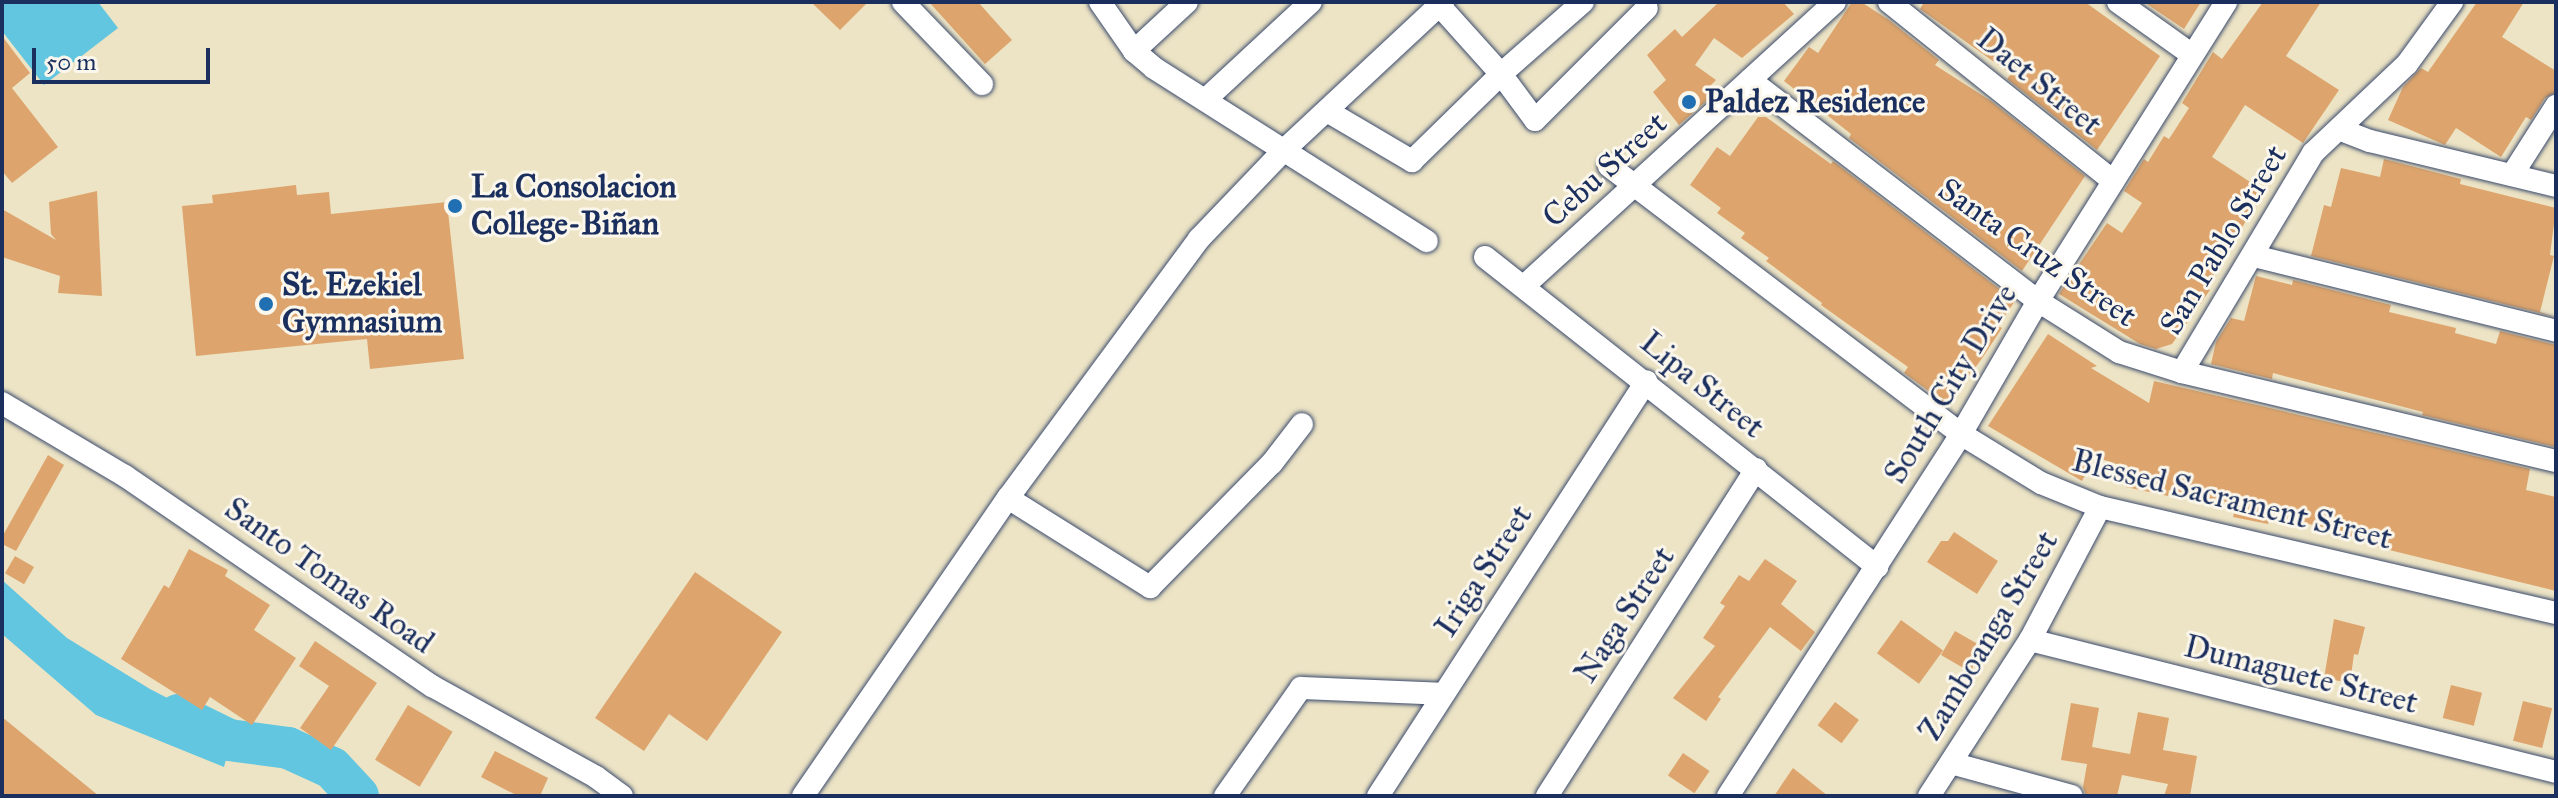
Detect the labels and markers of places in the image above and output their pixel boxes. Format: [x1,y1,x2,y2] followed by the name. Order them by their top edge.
[1705,83,1925,121] place label: Paldez Residence
[1680,93,1698,111] marker: Paldez Residence
[471,169,676,244] place label: La Consolacion College-Biñan
[446,197,464,215] marker: La Consolacion College-Biñan
[282,267,442,342] place label: St. Ezekiel Gymnasium
[257,295,275,313] marker: St. Ezekiel Gymnasium

